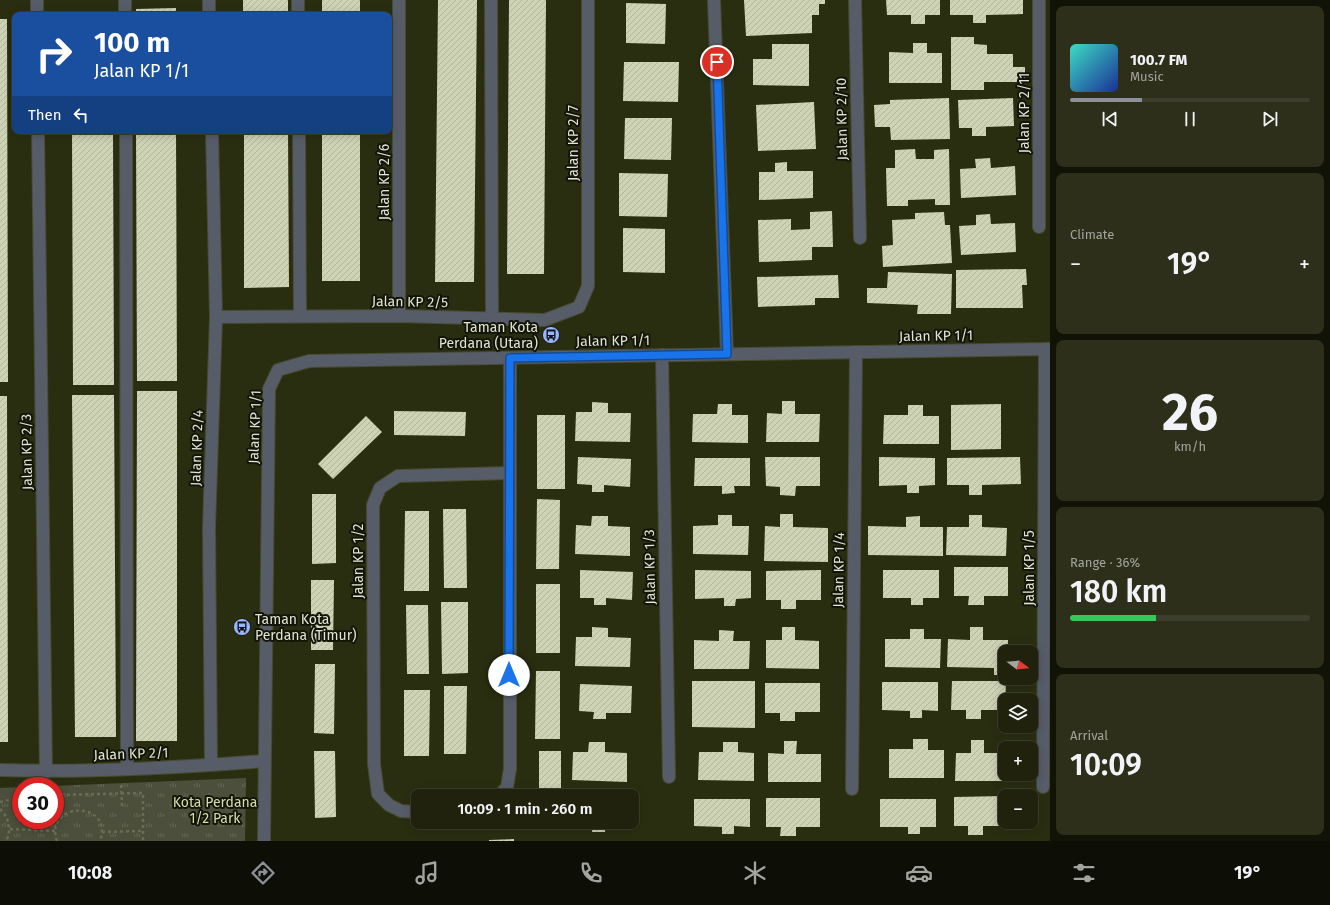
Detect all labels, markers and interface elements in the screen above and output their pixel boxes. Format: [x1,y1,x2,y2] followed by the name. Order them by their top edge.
[94,26,170,59] text: 100 m
[28,28,80,80] icon: right
[700,45,734,79] pin
[706,51,728,73] icon: arrive
[1130,51,1187,69] text: 100.7 FM
[94,60,189,82] text: Jalan KP 1/1
[1130,69,1164,84] text: Music
[1016,73,1033,153] street label: Jalan KP 2/11
[833,77,851,160] street label: Jalan KP 2/10
[70,104,92,126] icon: left
[565,105,582,181] street label: Jalan KP 2/7
[28,106,62,124] text: Then
[1099,108,1121,130] icon: previous
[1179,108,1201,130] icon: pause
[1259,108,1281,130] icon: next
[376,144,393,220] street label: Jalan KP 2/6
[1070,227,1114,242] text: Climate
[1167,246,1213,282] text: 19°
[1070,251,1081,278] text: −
[1299,251,1310,278] text: +
[372,293,448,311] street label: Jalan KP 2/5
[439,319,538,352] place label: Taman Kota Perdana (Utara)
[541,325,561,345] bus stop icon: Taman Kota Perdana (Utara)
[899,327,973,345] street label: Jalan KP 1/1
[576,332,650,350] street label: Jalan KP 1/1
[1162,381,1218,444] text: 26
[245,390,265,464] street label: Jalan KP 1/1
[187,409,207,486] street label: Jalan KP 2/4
[18,414,36,490] street label: Jalan KP 2/3
[1174,439,1206,454] text: km/h
[350,523,367,599] street label: Jalan KP 1/2
[641,529,659,605] street label: Jalan KP 1/3
[1021,530,1038,606] street label: Jalan KP 1/5
[830,532,848,608] street label: Jalan KP 1/4
[1070,555,1140,570] text: Range · 36%
[1070,574,1167,610] text: 180 km
[255,611,357,644] place label: Taman Kota Perdana (Timur)
[232,617,252,637] bus stop icon: Taman Kota Perdana (Timur)
[998,645,1038,685] north arrow
[998,645,1038,829] map controls
[488,654,530,696] position arrow
[998,693,1038,733] button: layers
[1070,728,1108,743] text: Arrival
[998,741,1038,781] button: +
[93,744,169,764] street label: Jalan KP 2/1
[1070,747,1142,783] text: 10:09
[12,777,64,829] speed limit sign: 30
[998,789,1038,829] button: −
[173,794,257,827] park label: Kota Perdana 1/2 Park
[457,800,593,818] text: 10:09 · 1 min · 260 m
[249,859,277,887] icon: directions
[413,859,441,887] icon: music
[577,859,605,887] icon: phone
[741,859,769,887] icon: climate
[905,859,933,887] icon: car
[1070,859,1098,887] icon: filters
[68,862,112,884] text: 10:08
[1234,862,1262,884] text: 19°

